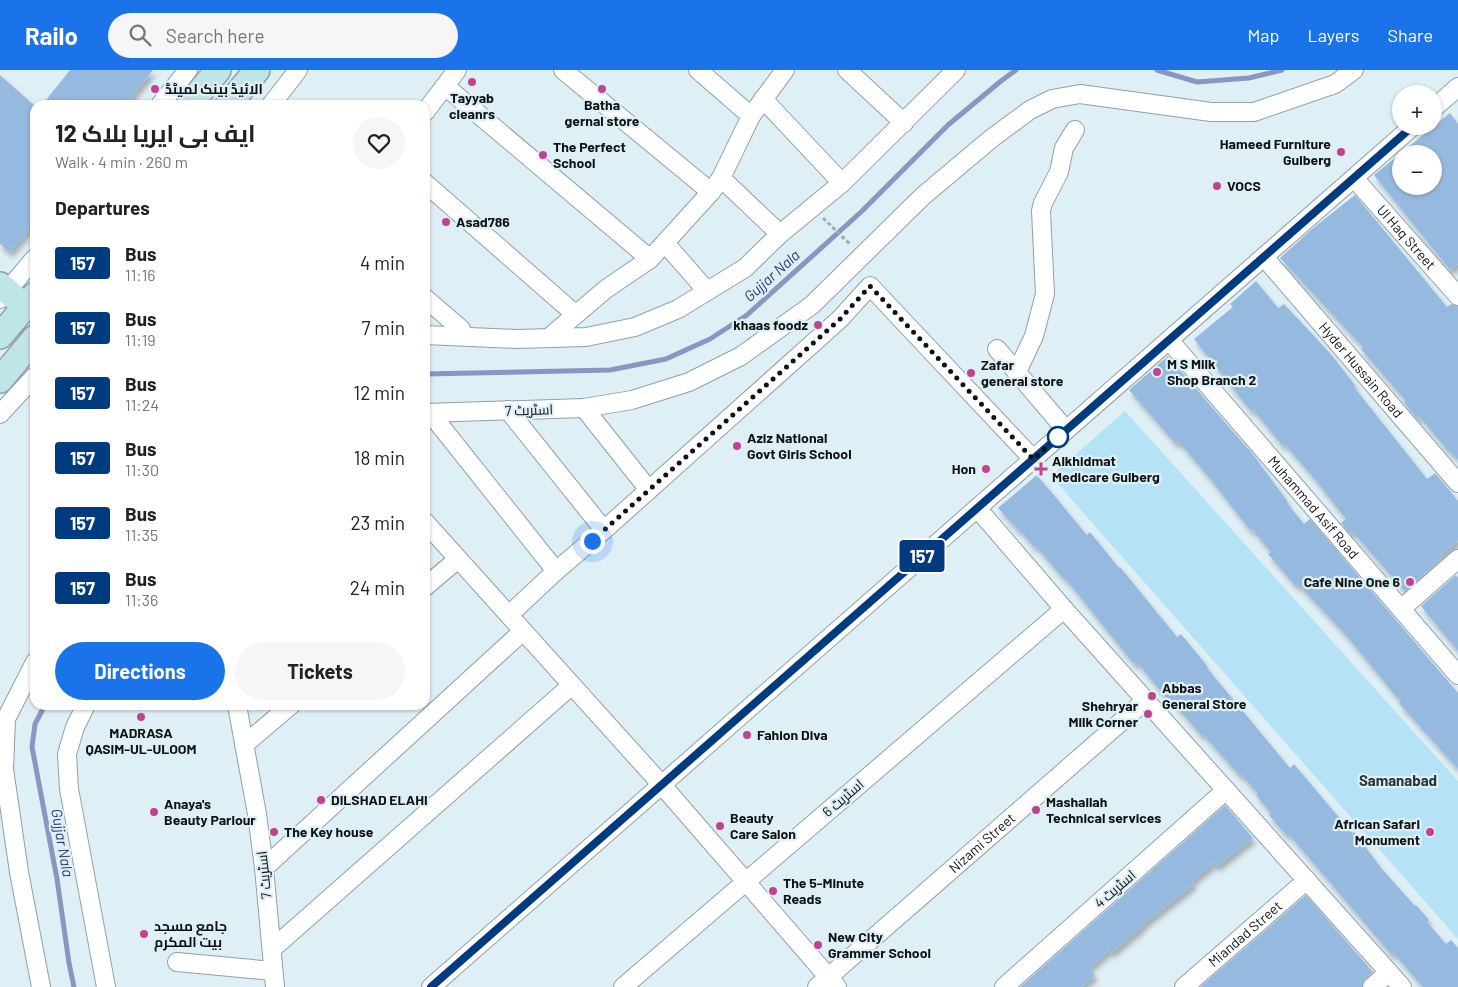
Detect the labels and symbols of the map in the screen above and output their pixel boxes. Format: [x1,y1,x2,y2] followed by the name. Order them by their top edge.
[466,76,478,88] marker: Tayyab cleanrs
[165,80,263,97] place label: الائیڈ بینک لمیٹڈ
[149,83,161,95] marker: الائیڈ بینک لمیٹڈ
[596,83,608,95] marker: Batha gernal store
[449,89,495,122] place label: Tayyab cleanrs
[565,96,640,129] place label: Batha gernal store
[1220,135,1331,168] place label: Hameed Furniture Gulberg
[553,138,626,171] place label: The Perfect School
[1335,146,1347,158] marker: Hameed Furniture Gulberg
[537,149,549,161] marker: The Perfect School
[1227,177,1261,194] place label: VOCS
[1211,180,1223,192] marker: VOCS
[1374,201,1440,273] street label: Ul Haq Street
[456,213,510,230] place label: Asad786
[440,216,452,228] marker: Asad786
[740,245,803,305] water label: Gujjar Nala
[733,316,809,333] place label: khaas foodz
[812,319,824,331] marker: khaas foodz
[1316,319,1407,421] street label: Hyder Hussain Road
[1167,355,1256,388] place label: M S Milk Shop Branch 2
[981,356,1064,389] place label: Zafar general store
[1151,366,1163,378] marker: M S Milk Shop Branch 2
[965,367,977,379] marker: Zafar general store
[505,400,553,419] street label: اسٹریٹ 7
[1047,426,1069,448] unlabelled marker
[747,429,852,462] place label: Aziz National Govt Girls School
[731,440,743,452] marker: Aziz National Govt Girls School
[1052,452,1160,485] place label: Alkhidmat Medicare Gulberg
[1265,452,1363,562] street label: Muhammad Asif Road
[952,460,976,477] place label: Hon
[1034,462,1048,476] marker: Alkhidmat Medicare Gulberg
[980,463,992,475] marker: Hon
[580,529,605,554] your location
[893,540,951,572] line badge: 157
[1304,573,1400,590] place label: Cafe Nine One 6
[1404,576,1416,588] marker: Cafe Nine One 6
[1162,679,1247,712] place label: Abbas General Store
[1146,690,1158,702] marker: Abbas General Store
[1068,697,1139,730] place label: Shehryar Milk Corner
[1142,708,1154,720] marker: Shehryar Milk Corner
[135,711,147,723] marker: MADRASA QASIM-UL-ULOOM
[85,724,197,757] place label: MADRASA QASIM-UL-ULOOM
[757,726,828,743] place label: Fahion Diva
[741,729,753,741] marker: Fahion Diva
[1359,771,1437,789] district label: Samanabad
[819,775,867,820] street label: اسٹریٹ 6
[331,791,428,808] place label: DILSHAD ELAHI
[1046,793,1161,826] place label: Mashallah Technical services
[315,794,327,806] marker: DILSHAD ELAHI
[164,795,256,828] place label: Anaya's Beauty Parlour
[1030,804,1042,816] marker: Mashallah Technical services
[148,806,160,818] marker: Anaya's Beauty Parlour
[48,807,78,878] water label: Gujjar Nala
[730,809,796,842] place label: Beauty Care Salon
[945,809,1018,876] street label: Nizami Street
[1334,815,1420,848] place label: African Safari Monument
[714,820,726,832] marker: Beauty Care Salon
[284,823,374,840] place label: The Key house
[268,826,280,838] marker: The Key house
[1424,826,1436,838] marker: African Safari Monument
[253,850,274,900] street label: اسٹریٹ 7
[1090,866,1139,911] street label: اسٹریٹ 4
[783,874,865,907] place label: The 5-Minute Reads
[767,885,779,897] marker: The 5-Minute Reads
[1205,897,1285,970] street label: Miandad Street
[154,917,227,952] place label: جامع مسجد بیت المکرم
[138,928,150,940] marker: جامع مسجد بیت المکرم
[828,928,931,961] place label: New City Grammer School
[812,939,824,951] marker: New City Grammer School

